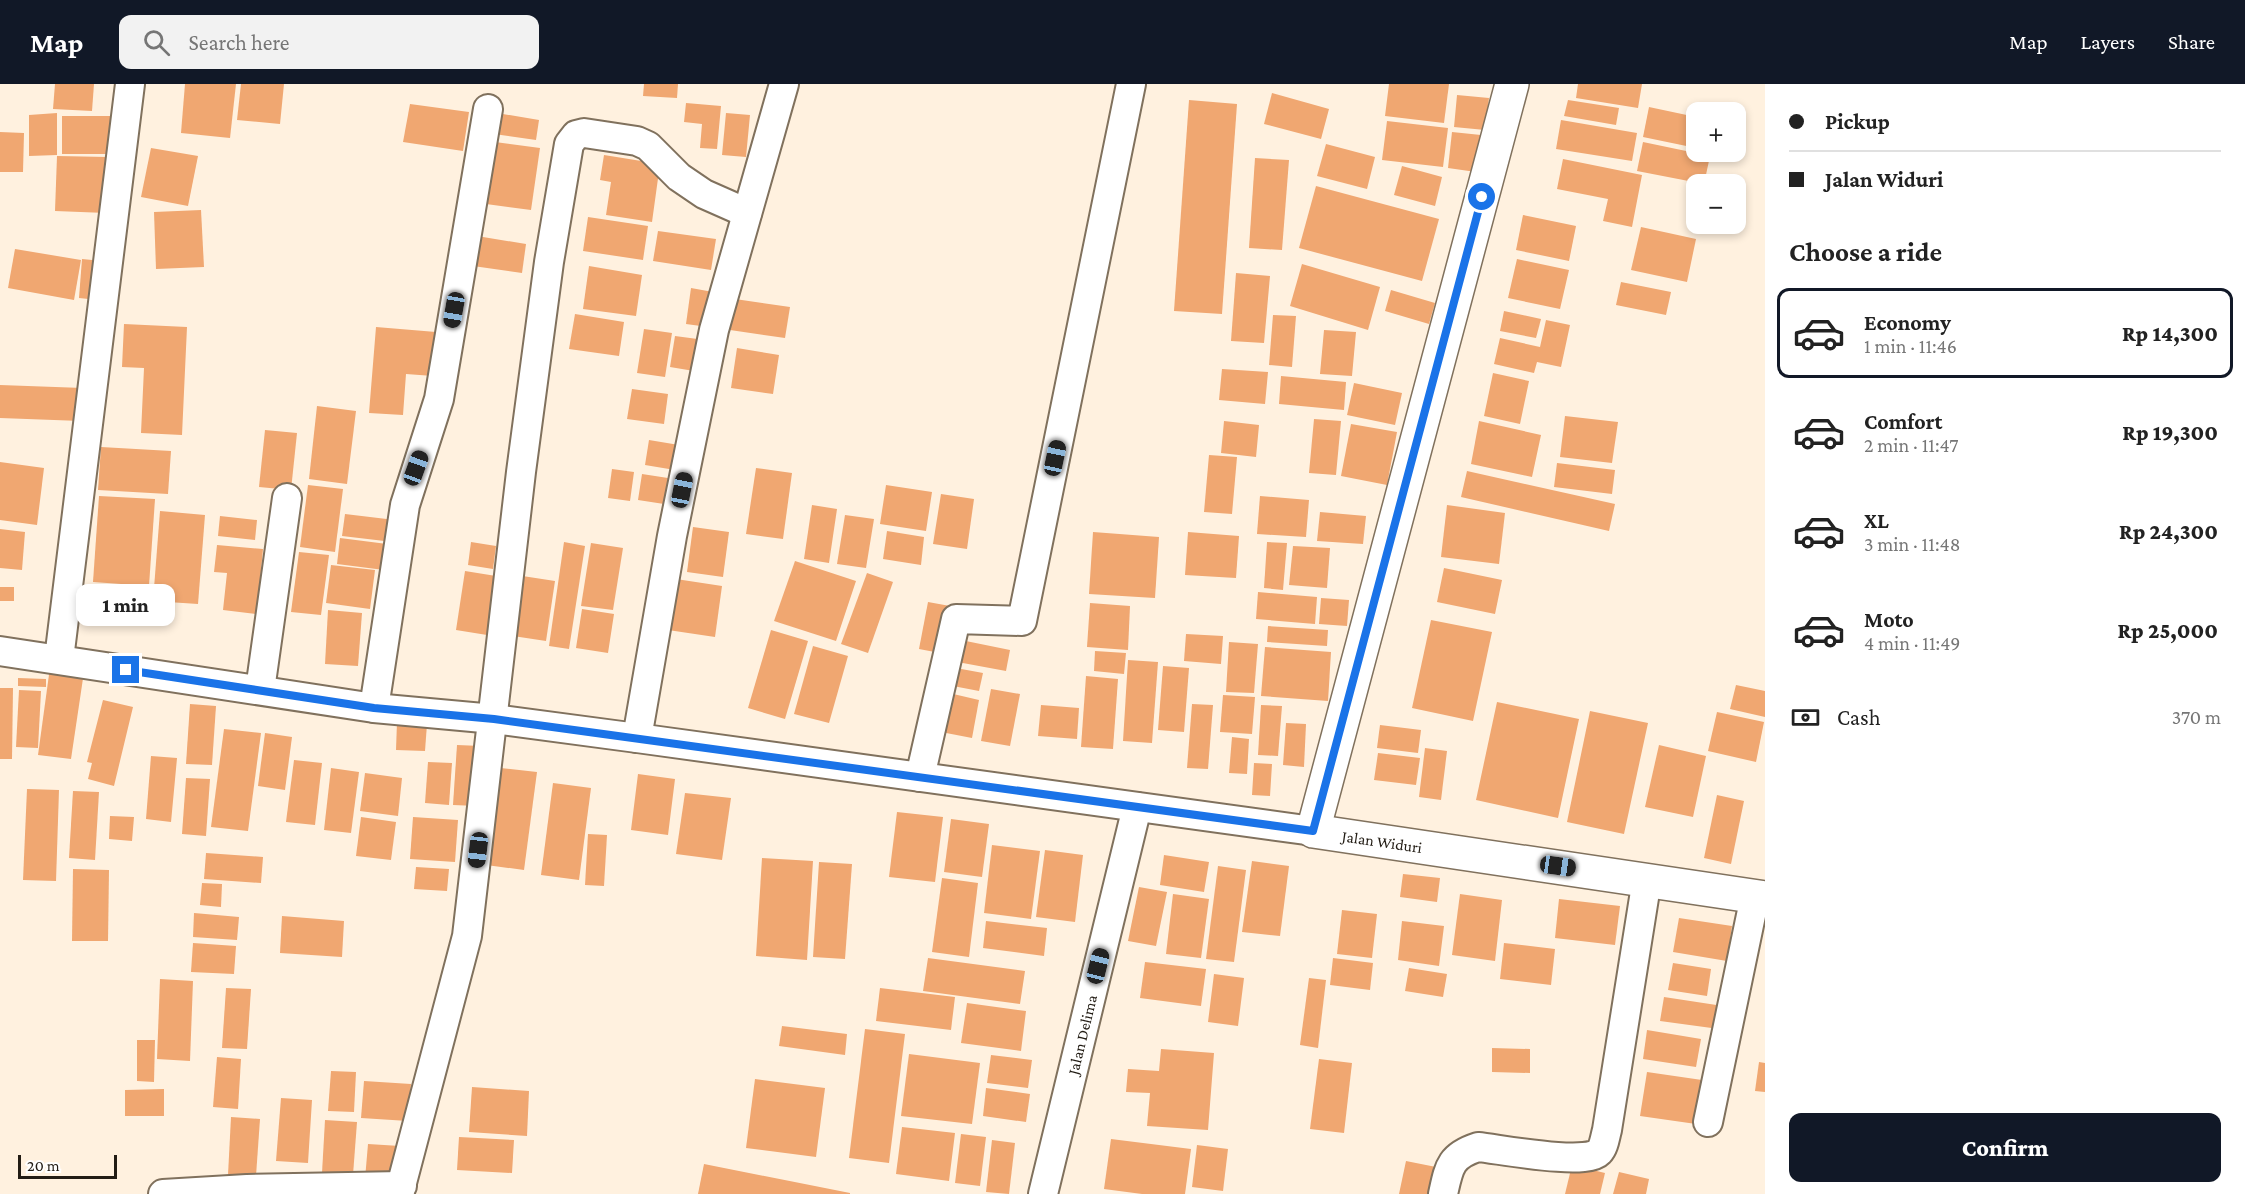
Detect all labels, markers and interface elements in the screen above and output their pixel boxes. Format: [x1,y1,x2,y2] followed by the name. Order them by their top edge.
[119,15,539,69] search box
[140,26,173,59] icon: search
[30,27,83,58] text: Map
[188,30,289,55] text: Search here
[2009,30,2048,54] text: Map
[2081,30,2135,54] text: Layers
[2168,30,2215,54] text: Share
[1686,102,1746,234] map controls
[1686,102,1746,162] button: +
[1825,109,1890,134] text: Pickup
[1825,167,1943,192] text: Jalan Widuri
[1686,174,1746,234] button: −
[1468,183,1495,210] route start
[1789,237,1942,267] text: Choose a ride
[442,291,466,329] car
[1792,306,1846,360] icon: car
[1864,310,1951,335] text: Economy
[2122,321,2218,346] text: Rp 14,300
[1864,335,1957,357] text: 1 min · 11:46
[1792,405,1846,459] icon: car
[1864,409,1942,434] text: Comfort
[2122,420,2218,445] text: Rp 19,300
[1864,434,1958,456] text: 2 min · 11:47
[1042,439,1068,477] car
[401,448,431,488] car
[670,471,694,509] car
[1792,504,1846,558] icon: car
[1864,508,1889,533] text: XL
[2119,519,2218,544] text: Rp 24,300
[1864,533,1960,555] text: 3 min · 11:48
[76,583,176,625] callout: 1 min
[102,594,149,616] text: 1 min
[1792,603,1846,657] icon: car
[1864,607,1914,632] text: Moto
[2117,618,2218,643] text: Rp 25,000
[1864,632,1960,654] text: 4 min · 11:49
[112,656,139,683] route end
[1789,701,1822,734] icon: cash
[1837,705,1881,730] text: Cash
[2172,706,2221,728] text: 370 m
[1339,827,1423,856] street label: Jalan Widuri
[467,831,489,869] car
[1539,855,1577,877] car
[1085,946,1111,986] car
[1063,992,1100,1079] street label: Jalan Delima
[1789,1113,2221,1182] button: Confirm
[18,1152,117,1180] scale bar
[27,1157,60,1174] text: 20 m

